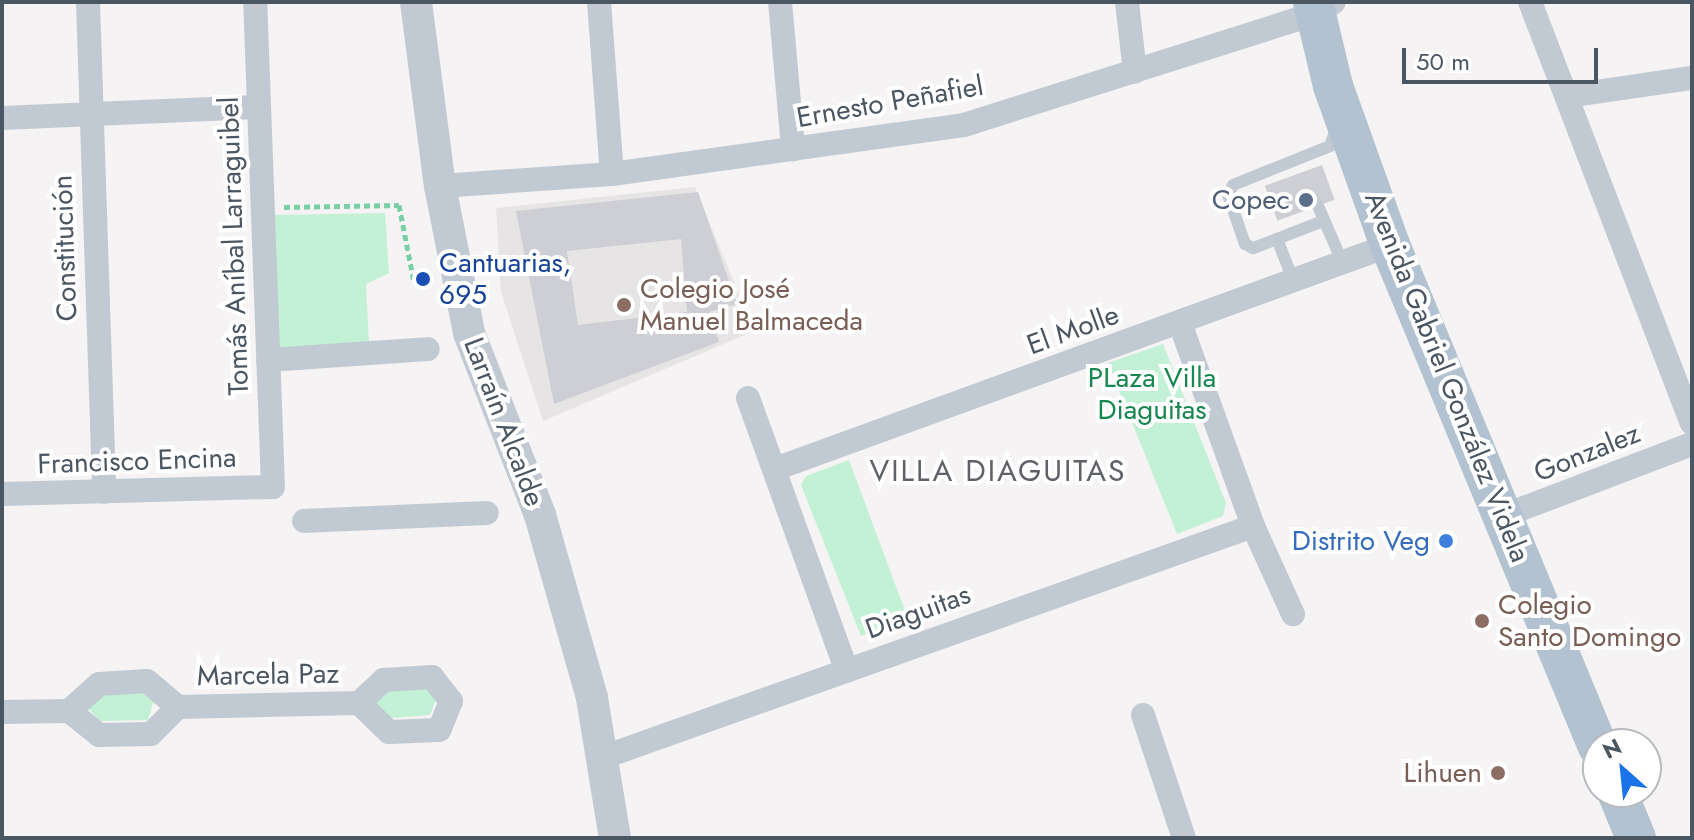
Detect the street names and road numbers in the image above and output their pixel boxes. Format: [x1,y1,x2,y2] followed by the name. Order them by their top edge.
[794,69,986,135] street label: Ernesto Peñafiel
[212,96,256,396] street label: Tomás Aníbal Larraguibel
[46,174,84,322] street label: Constitución
[1357,187,1537,567] street label: Avenida Gabriel González Videla
[1022,298,1124,362] street label: El Molle
[456,333,552,511] street label: Larraín Alcalde
[1529,417,1645,489] street label: Gonzalez
[37,441,237,481] street label: Francisco Encina
[861,578,975,646] street label: Diaguitas
[197,657,339,693] street label: Marcela Paz

